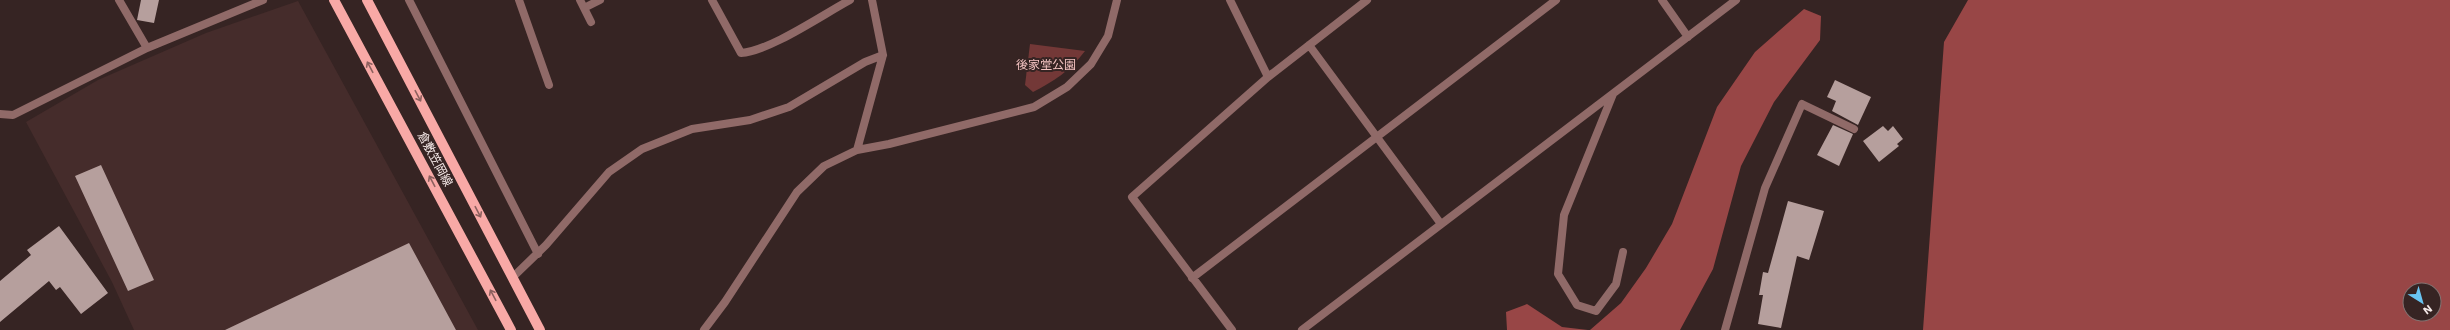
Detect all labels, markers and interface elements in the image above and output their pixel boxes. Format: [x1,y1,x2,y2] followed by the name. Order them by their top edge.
[1016,58,1076,72] park label: 後家堂公園
[366,61,373,73] one-way arrow
[415,90,422,102] one-way arrow
[415,129,455,189] street label: 倉敷笠岡線
[428,175,435,187] one-way arrow
[475,205,483,217] one-way arrow
[2402,282,2442,322] north arrow
[489,290,497,302] one-way arrow
[2421,302,2435,317] text: N

